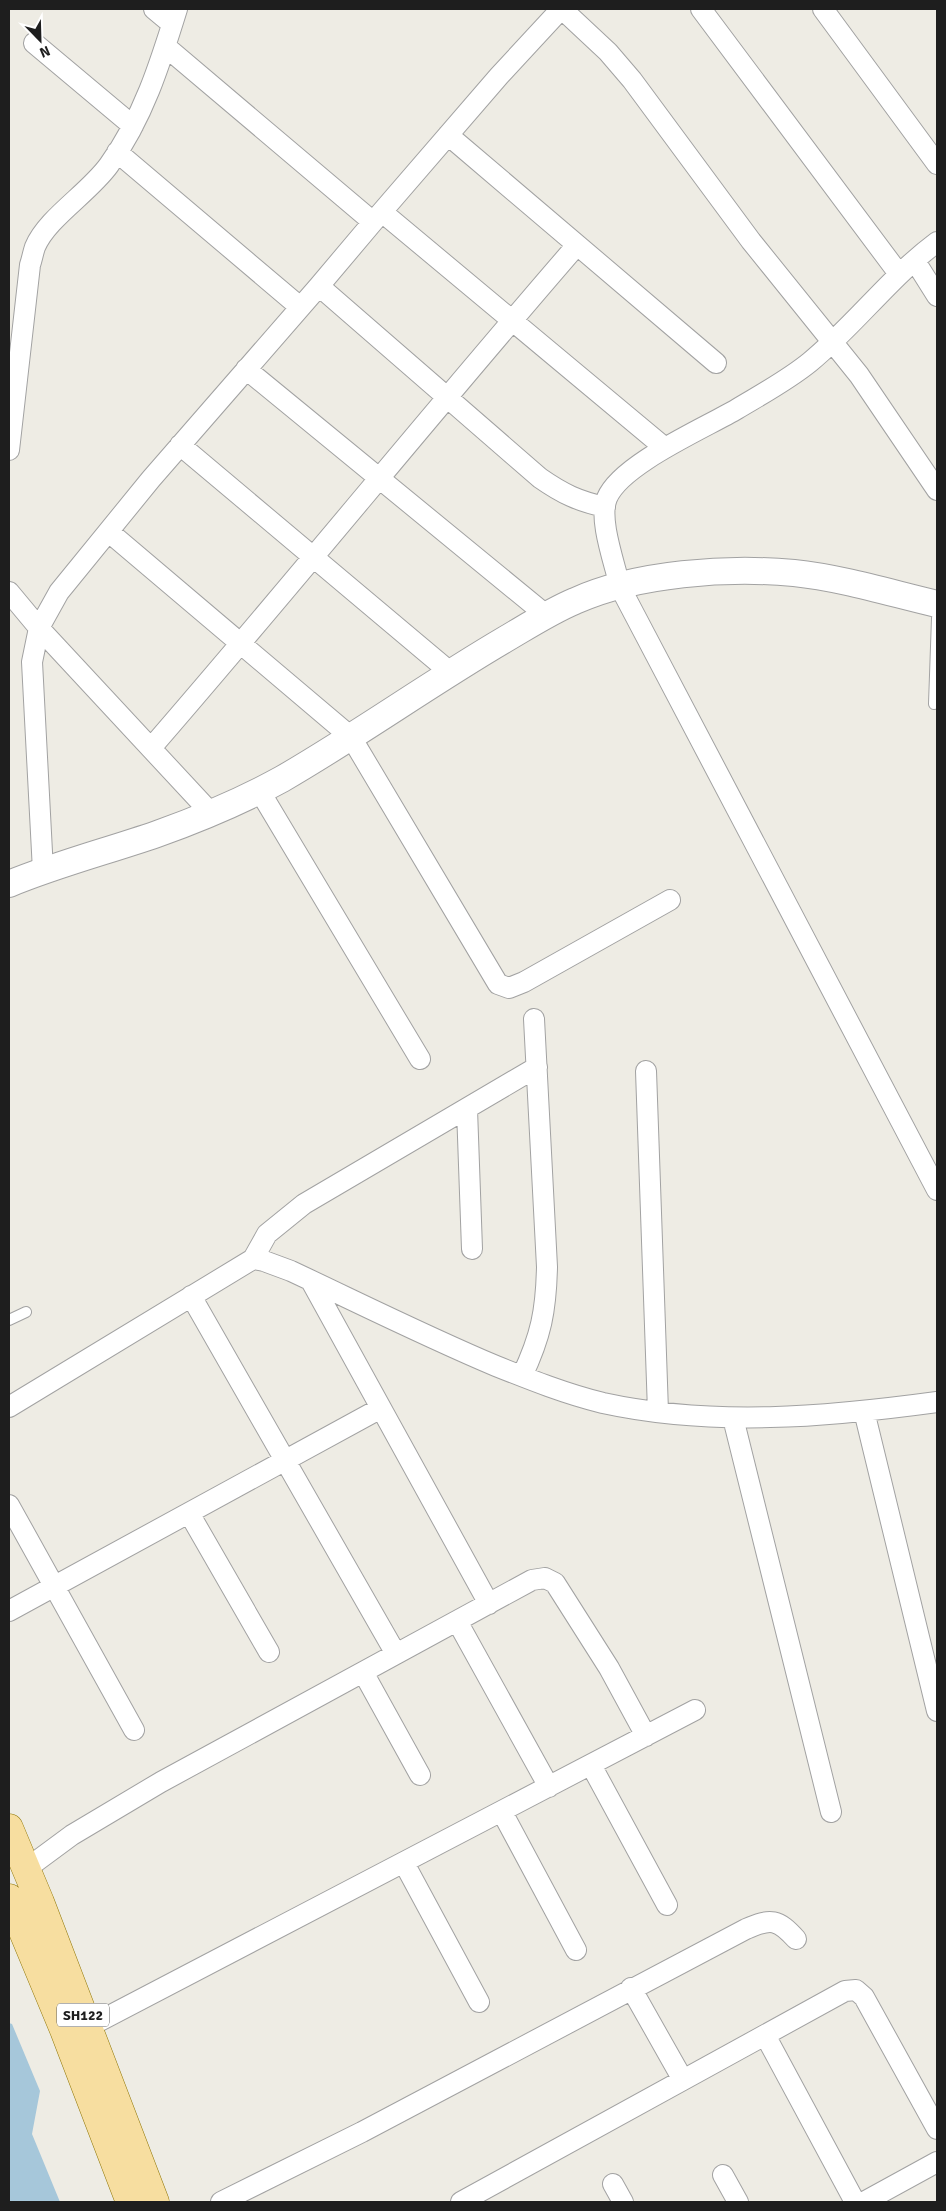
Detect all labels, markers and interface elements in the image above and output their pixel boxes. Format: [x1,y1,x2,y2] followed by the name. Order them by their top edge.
[15,15,65,65] north arrow
[37,42,53,61] text: N
[57,2004,109,2026] road number: SH122

